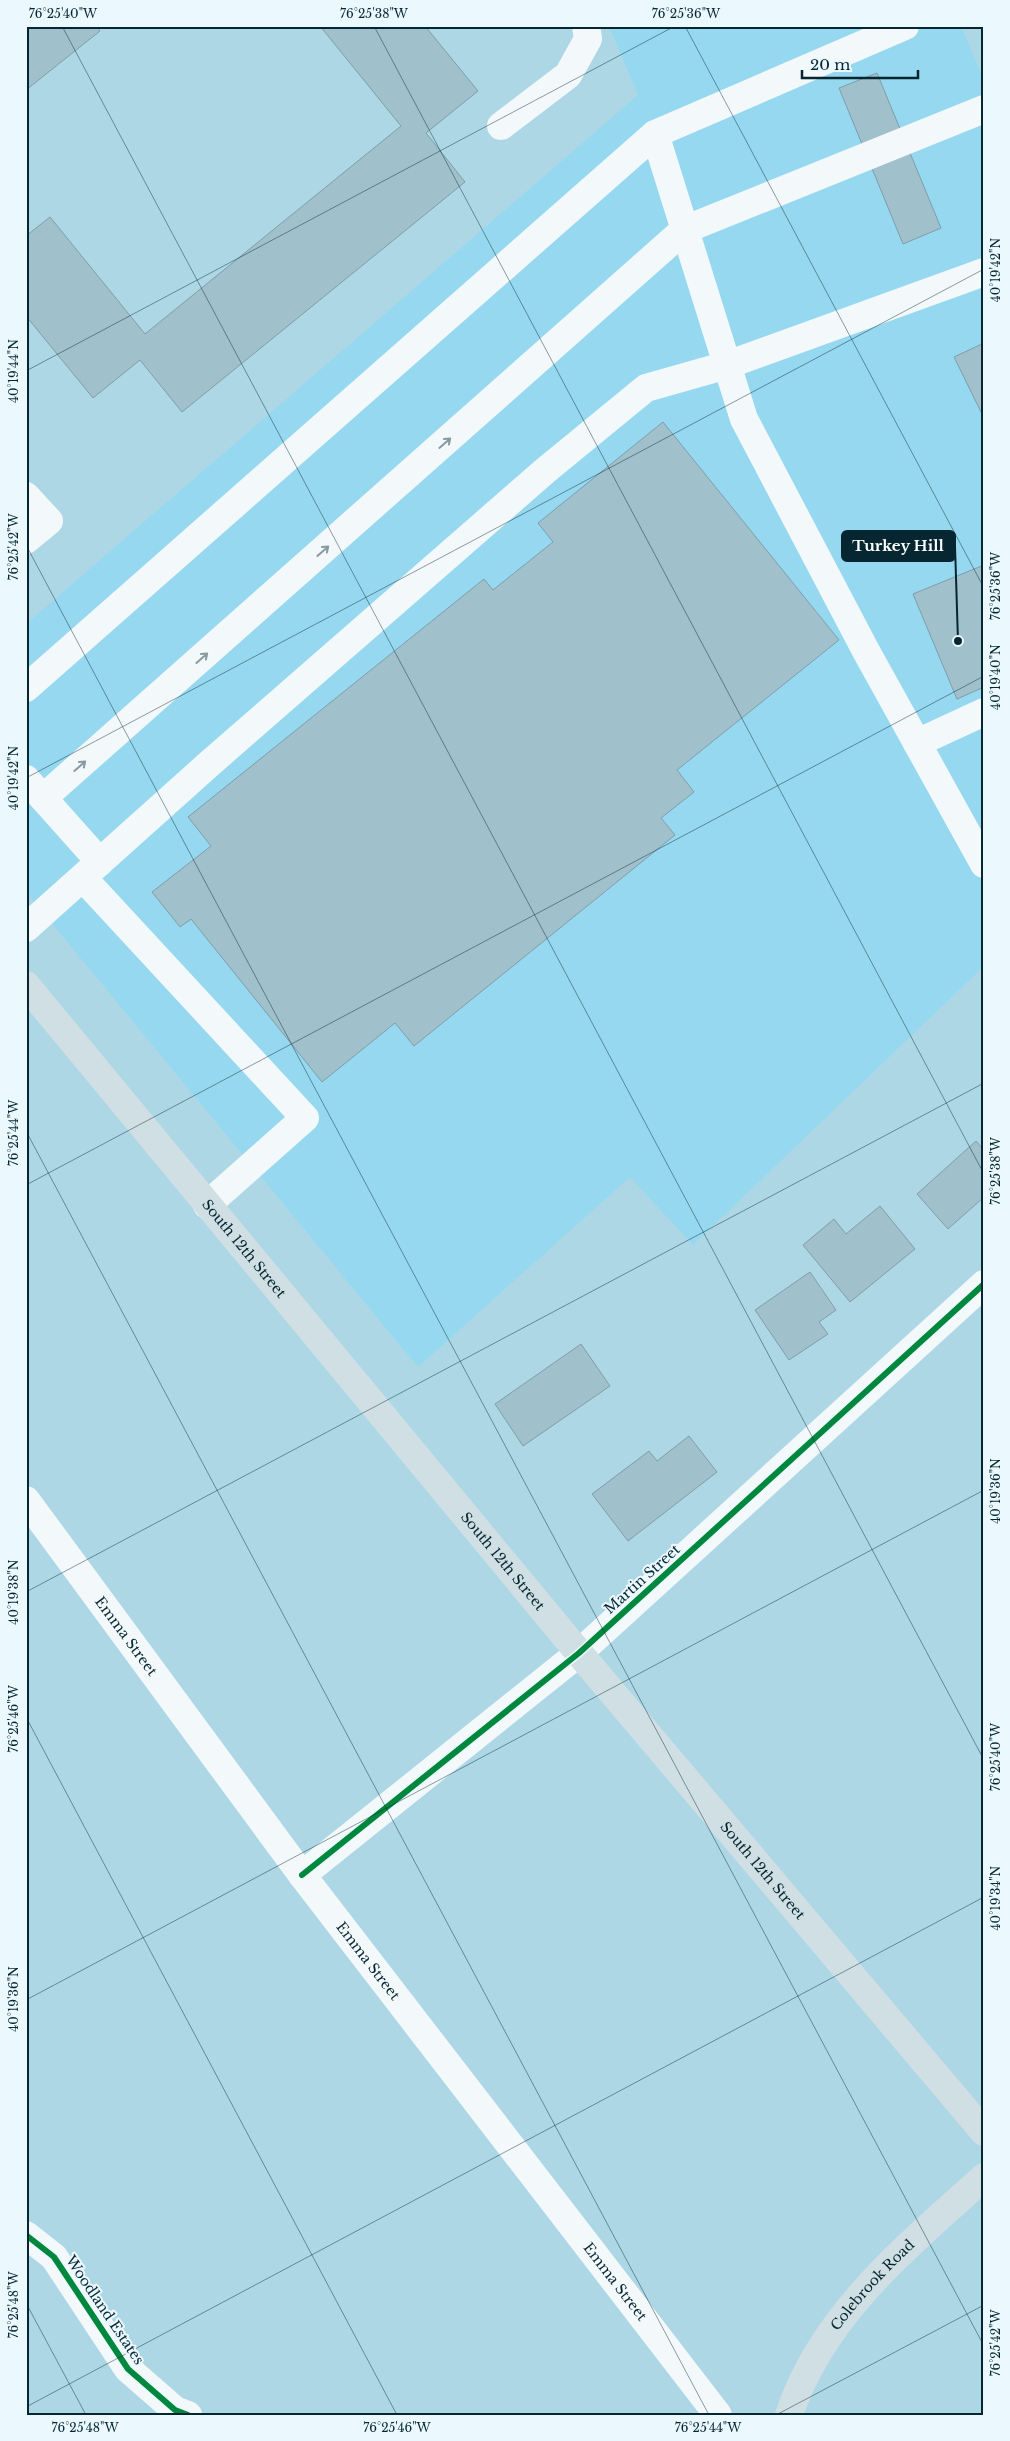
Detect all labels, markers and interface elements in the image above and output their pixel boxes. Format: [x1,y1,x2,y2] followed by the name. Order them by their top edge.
[29,6,98,21] text: 76°25'40"W
[340,6,409,21] text: 76°25'38"W
[652,6,721,21] text: 76°25'36"W
[802,48,919,80] scale bar
[810,55,850,74] text: 20 m
[988,238,1003,302] text: 40°19'42"N
[6,339,21,403] text: 40°19'44"N
[438,438,451,449] one-way arrow
[6,513,21,581] text: 76°25'42"W
[842,531,955,561] callout: Turkey Hill
[852,536,945,555] text: Turkey Hill
[317,545,330,556] one-way arrow
[988,551,1003,620] text: 76°25'36"W
[988,644,1003,710] text: 40°19'40"N
[195,652,208,664] one-way arrow
[6,746,21,810] text: 40°19'42"N
[73,760,86,772] one-way arrow
[6,1099,21,1166] text: 76°25'44"W
[988,1136,1003,1205] text: 76°25'38"W
[198,1196,291,1302] street label: South 12th Street
[988,1458,1003,1524] text: 40°19'36"N
[457,1508,549,1615] street label: South 12th Street
[600,1540,684,1618] street label: Martin Street
[6,1559,21,1625] text: 40°19'38"N
[91,1593,162,1680] street label: Emma Street
[6,1684,21,1753] text: 76°25'46"W
[988,1722,1003,1791] text: 76°25'40"W
[716,1818,810,1924] street label: South 12th Street
[988,1865,1003,1930] text: 40°19'34"N
[332,1918,404,2004] street label: Emma Street
[6,1966,21,2032] text: 40°19'36"N
[826,2235,919,2334] street label: Colebrook Road
[579,2239,652,2325] street label: Emma Street
[61,2251,148,2368] street label: Woodland Estates
[6,2271,21,2339] text: 76°25'48"W
[988,2309,1003,2377] text: 76°25'42"W
[51,2420,119,2435] text: 76°25'48"W
[363,2420,432,2435] text: 76°25'46"W
[675,2420,742,2435] text: 76°25'44"W

